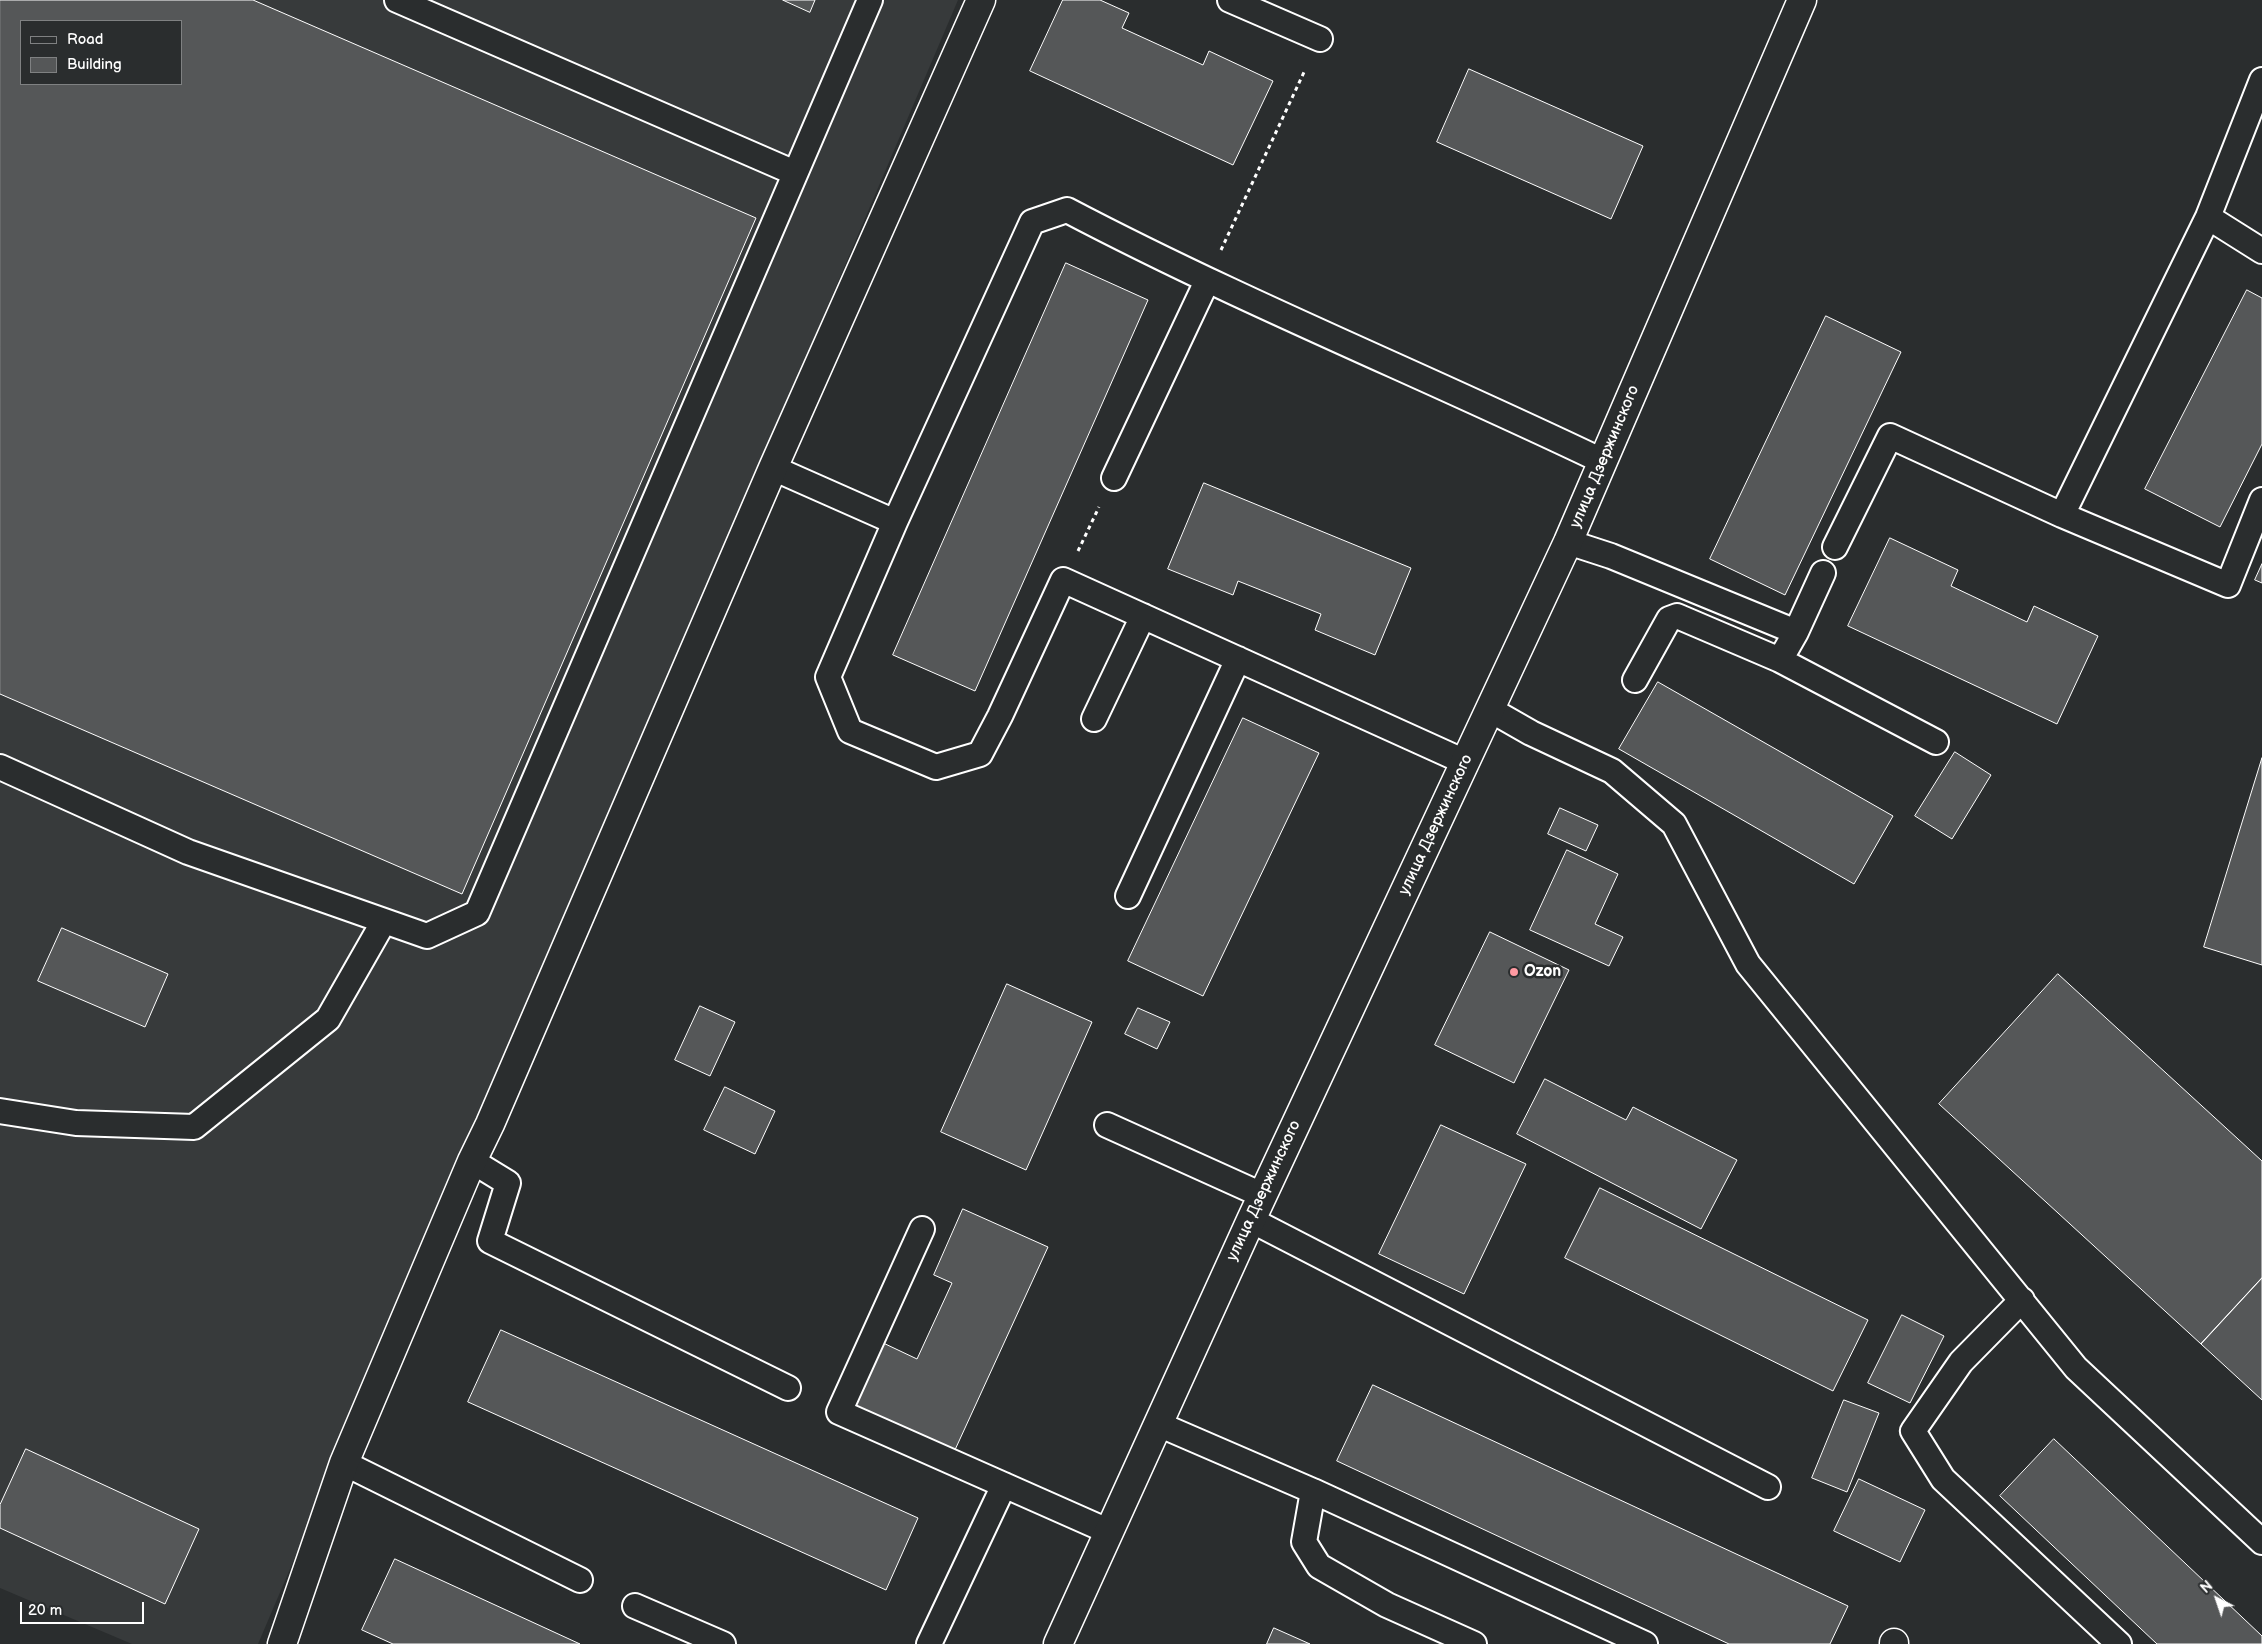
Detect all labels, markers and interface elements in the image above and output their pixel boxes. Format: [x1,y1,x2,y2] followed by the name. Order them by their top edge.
[20,20,182,85] legend
[67,30,103,49] text: Road
[67,55,122,74] text: Building
[1566,383,1644,531] street label: улица Дзержинского
[1395,752,1477,898] street label: улица Дзержинского
[1524,962,1561,982] place label: Ozon
[1508,966,1520,978] marker: Ozon
[1223,1118,1305,1264] street label: улица Дзержинского
[2192,1574,2242,1624] north arrow
[2197,1577,2216,1597] text: N
[22,1592,146,1624] scale bar
[28,1601,62,1620] text: 20 m

